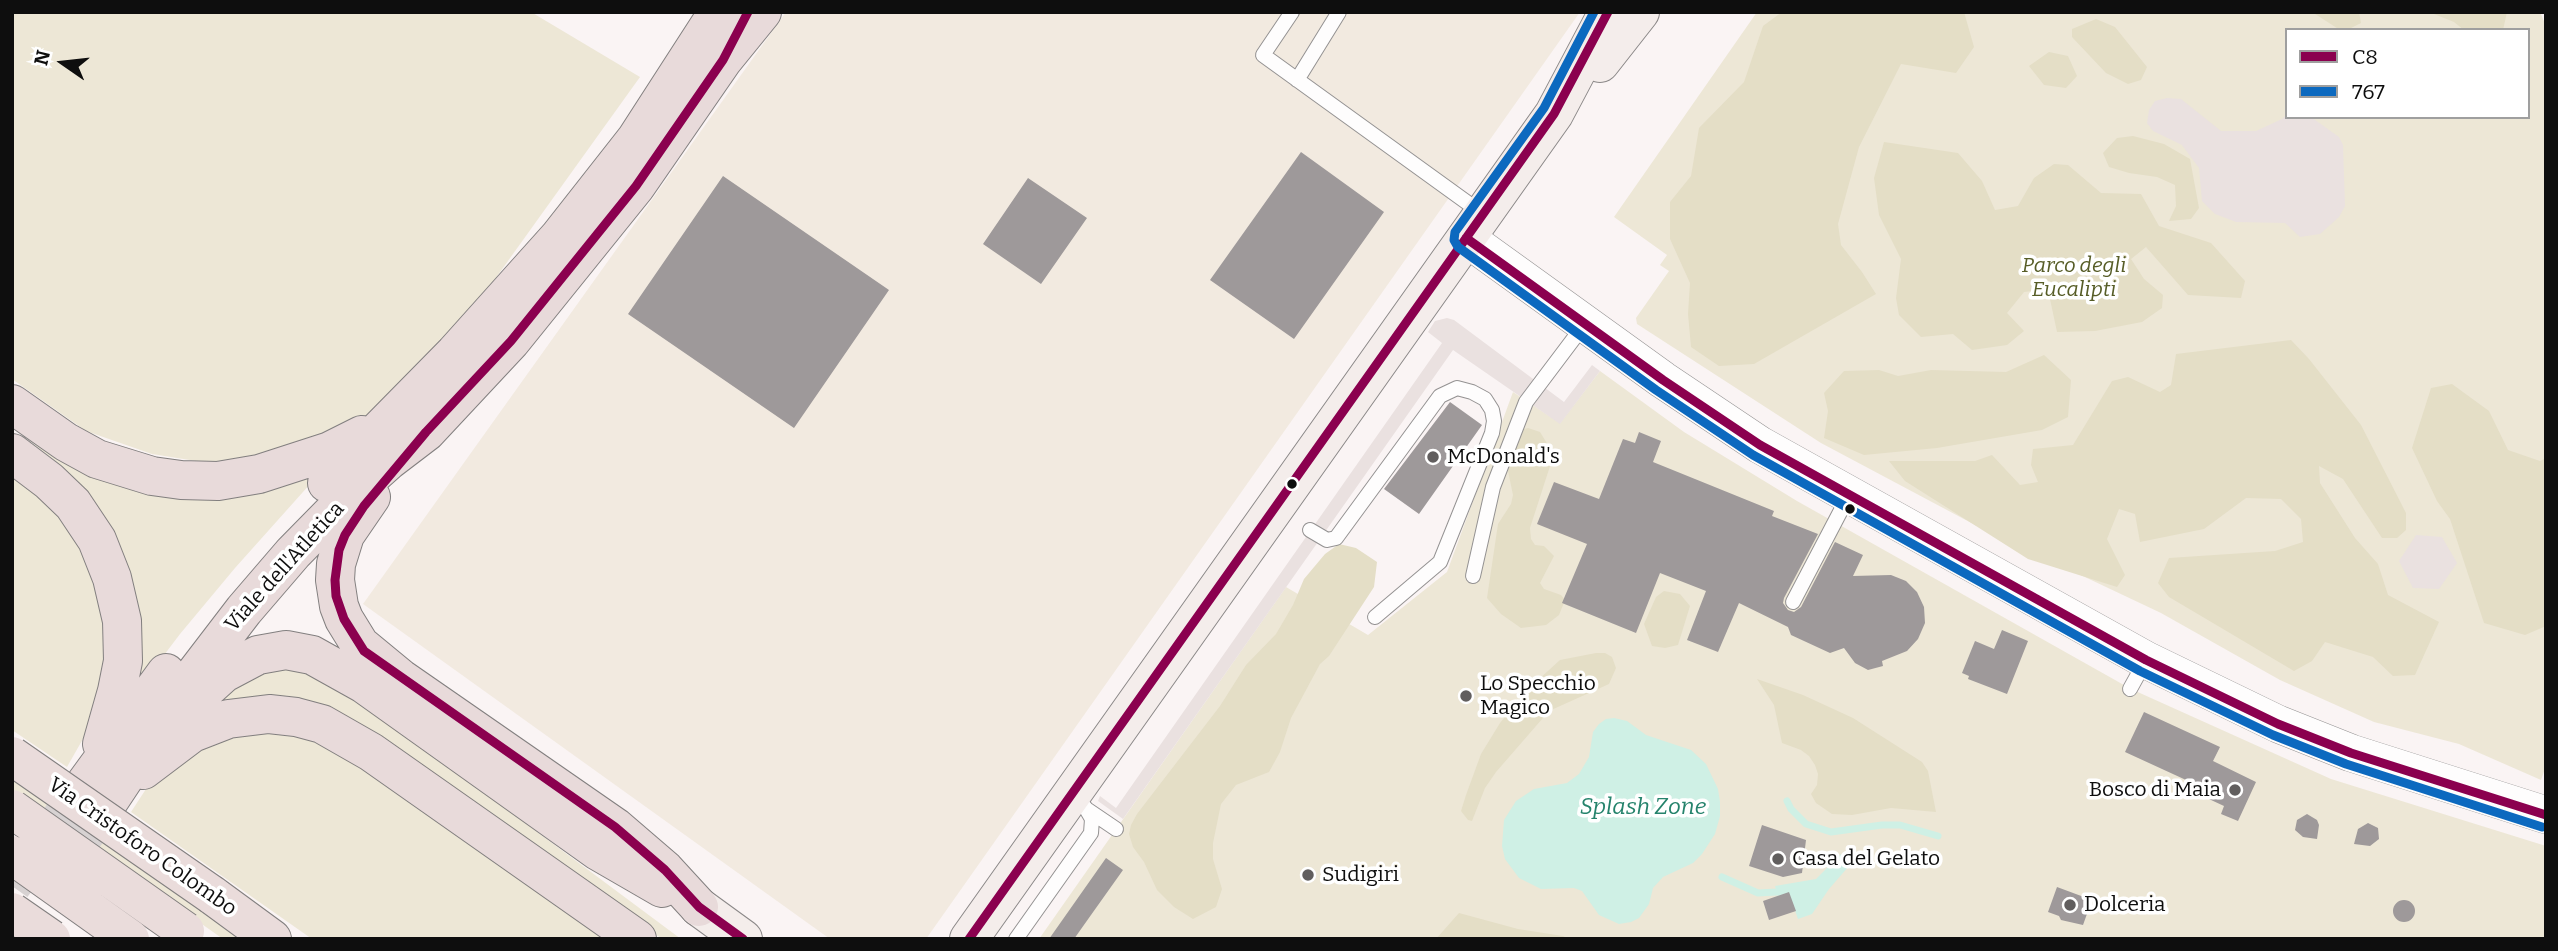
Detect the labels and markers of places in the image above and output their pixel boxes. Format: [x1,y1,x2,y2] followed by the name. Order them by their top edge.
[1447,444,1560,470] place label: McDonald's
[1425,449,1441,465] marker: McDonald's
[1285,477,1299,491] unlabelled marker
[1843,502,1857,516] unlabelled marker
[1480,671,1596,721] place label: Lo Specchio Magico
[1458,688,1474,704] marker: Lo Specchio Magico
[2089,777,2221,803] place label: Bosco di Maia
[2227,782,2243,798] marker: Bosco di Maia
[1792,846,1940,872] place label: Casa del Gelato
[1770,851,1786,867] marker: Casa del Gelato
[1322,862,1399,888] place label: Sudigiri
[1300,867,1316,883] marker: Sudigiri
[2084,892,2165,918] place label: Dolceria
[2062,897,2078,913] marker: Dolceria

